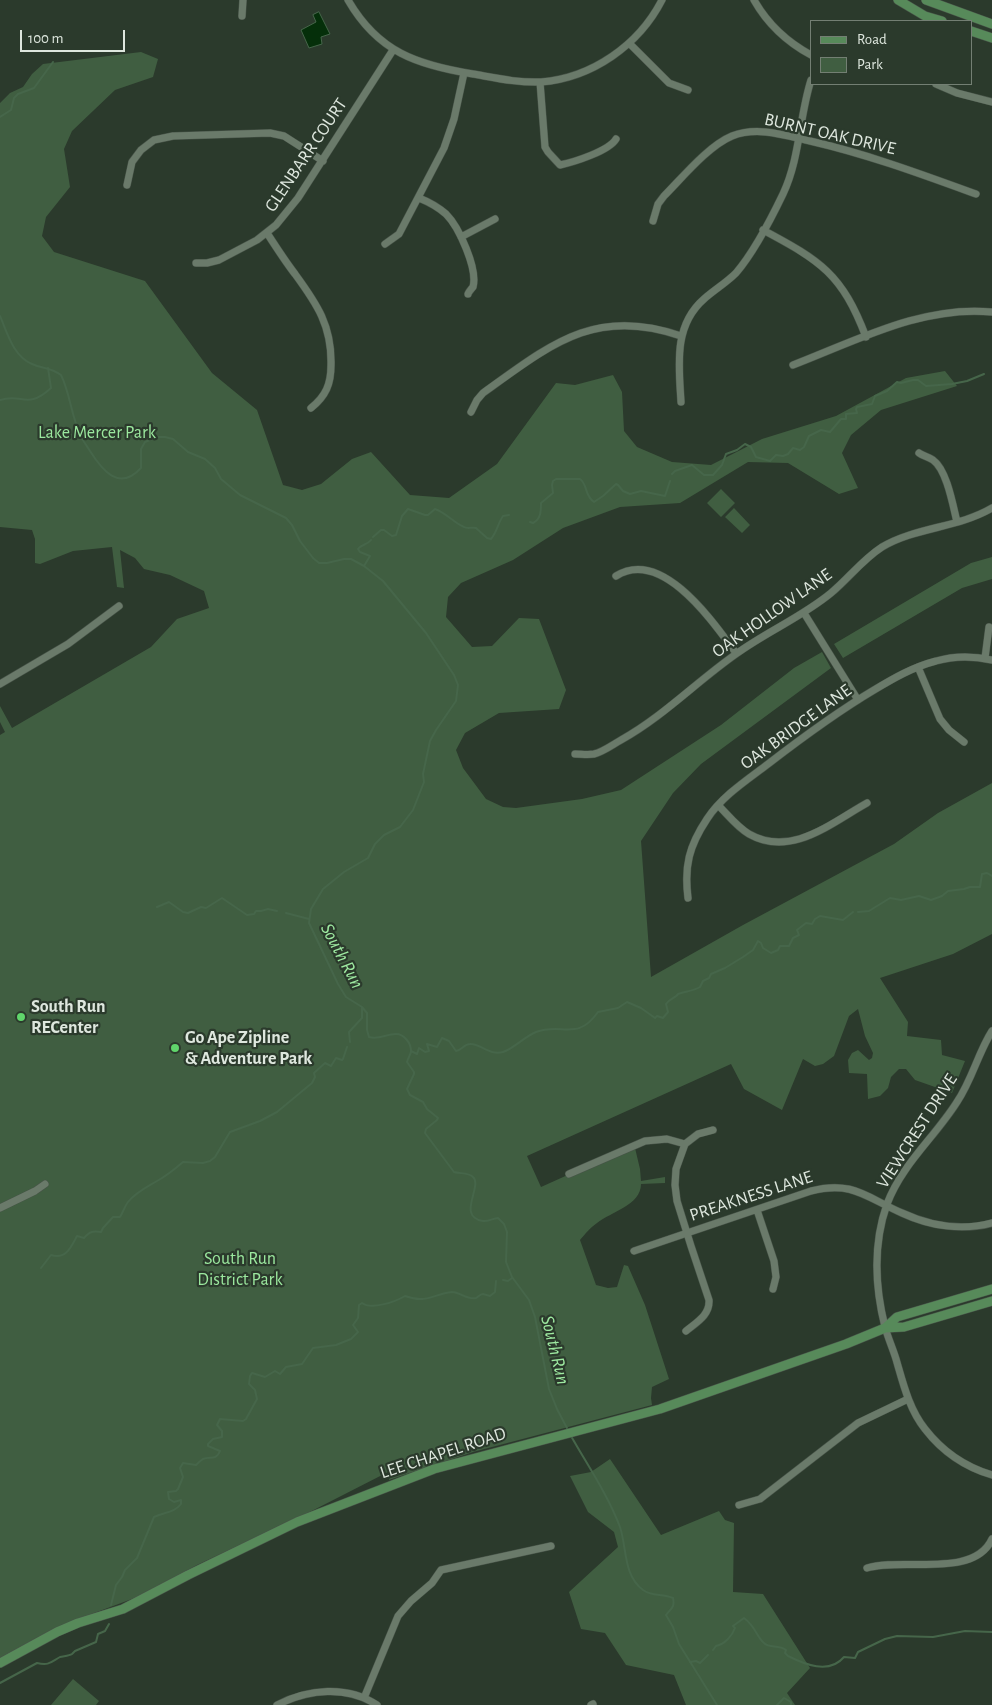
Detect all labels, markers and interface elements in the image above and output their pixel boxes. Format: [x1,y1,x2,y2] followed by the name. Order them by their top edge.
[22,20,128,52] scale bar
[810,20,972,85] legend
[28,31,63,46] text: 100 m
[857,32,887,47] text: Road
[857,57,883,72] text: Park
[260,94,352,216] street label: GLENBARR COURT
[762,108,898,160] street label: BURNT OAK DRIVE
[38,422,156,444] park label: Lake Mercer Park
[708,564,836,662] street label: OAK HOLLOW LANE
[736,680,856,774] street label: OAK BRIDGE LANE
[315,920,369,992] water label: South Run
[31,996,106,1038] place label: South Run RECenter
[15,1011,27,1023] marker: South Run RECenter
[185,1027,312,1070] place label: Go Ape Zipline & Adventure Park
[169,1042,181,1054] marker: Go Ape Zipline & Adventure Park
[872,1070,962,1192] street label: VIEWCREST DRIVE
[687,1166,815,1226] street label: PREAKNESS LANE
[197,1248,283,1290] park label: South Run District Park
[535,1313,575,1387] water label: South Run
[377,1422,509,1484] street label: LEE CHAPEL ROAD

